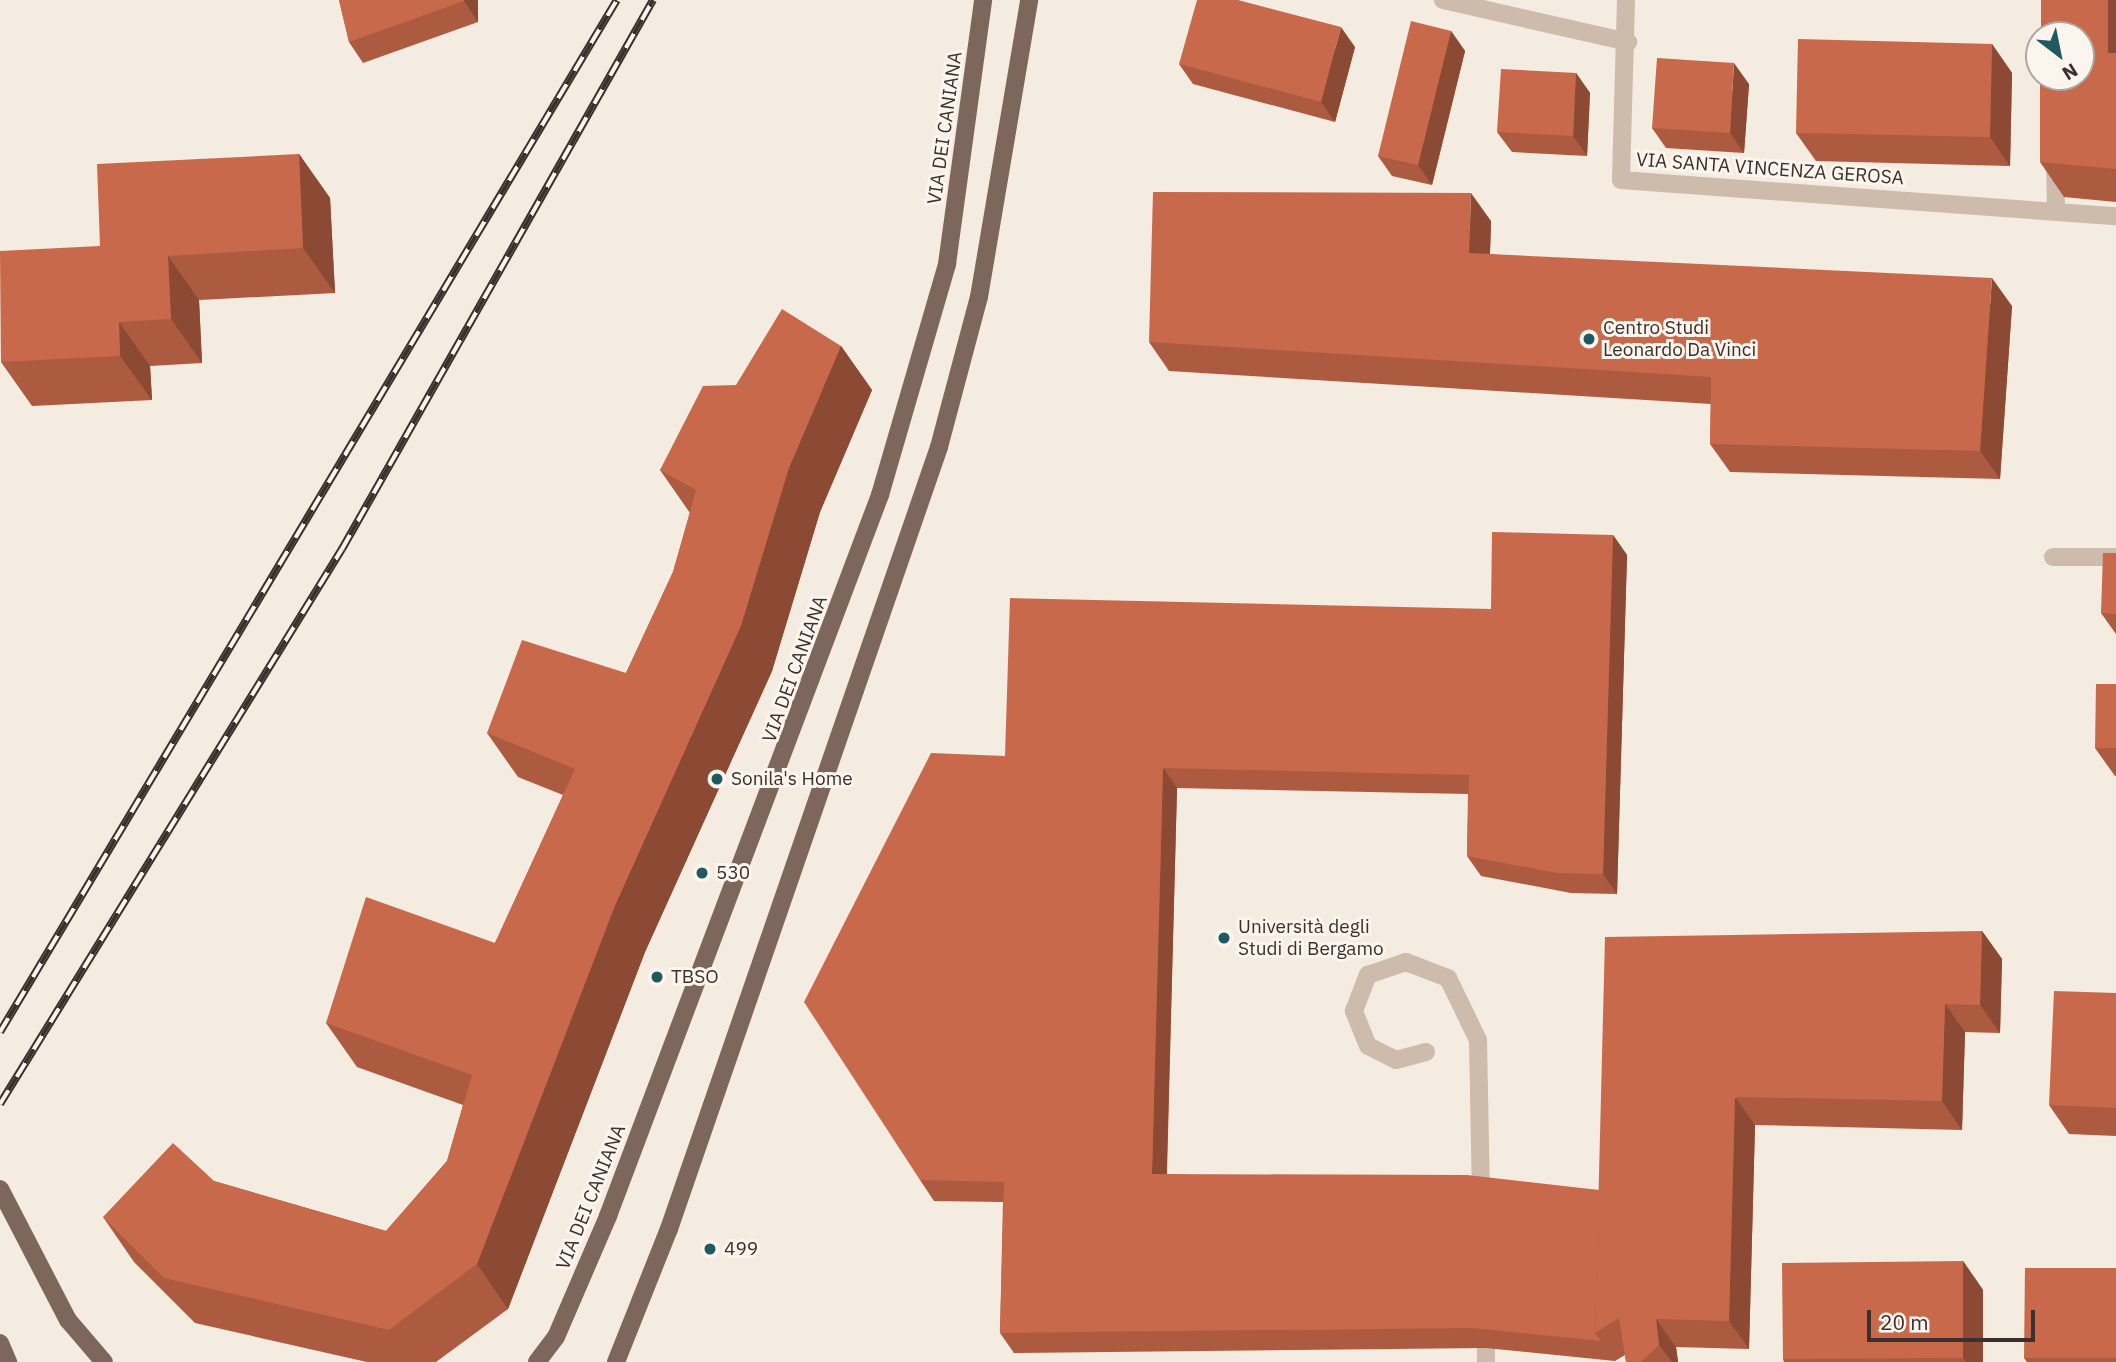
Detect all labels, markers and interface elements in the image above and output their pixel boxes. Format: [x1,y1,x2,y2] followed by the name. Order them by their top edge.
[2025,21,2095,91] north arrow
[923,50,967,206] street label: VIA DEI CANIANA
[2058,58,2082,86] text: N
[1635,148,1905,190] street label: VIA SANTA VINCENZA GEROSA
[1603,317,1756,361] place label: Centro Studi Leonardo Da Vinci
[1581,331,1597,347] marker: Centro Studi Leonardo Da Vinci
[758,592,832,746] street label: VIA DEI CANIANA
[731,768,853,790] place label: Sonila's Home
[709,771,725,787] marker: Sonila's Home
[716,862,750,884] place label: 530
[694,865,710,881] marker: 530
[1238,916,1384,960] place label: Università degli Studi di Bergamo
[1216,930,1232,946] marker: Università degli Studi di Bergamo
[671,966,719,988] place label: TBSO
[649,969,665,985] marker: TBSO
[551,1121,631,1273] street label: VIA DEI CANIANA
[724,1238,758,1260] place label: 499
[702,1241,718,1257] marker: 499
[1871,1296,2039,1340] scale bar
[1880,1308,1929,1336] text: 20 m

